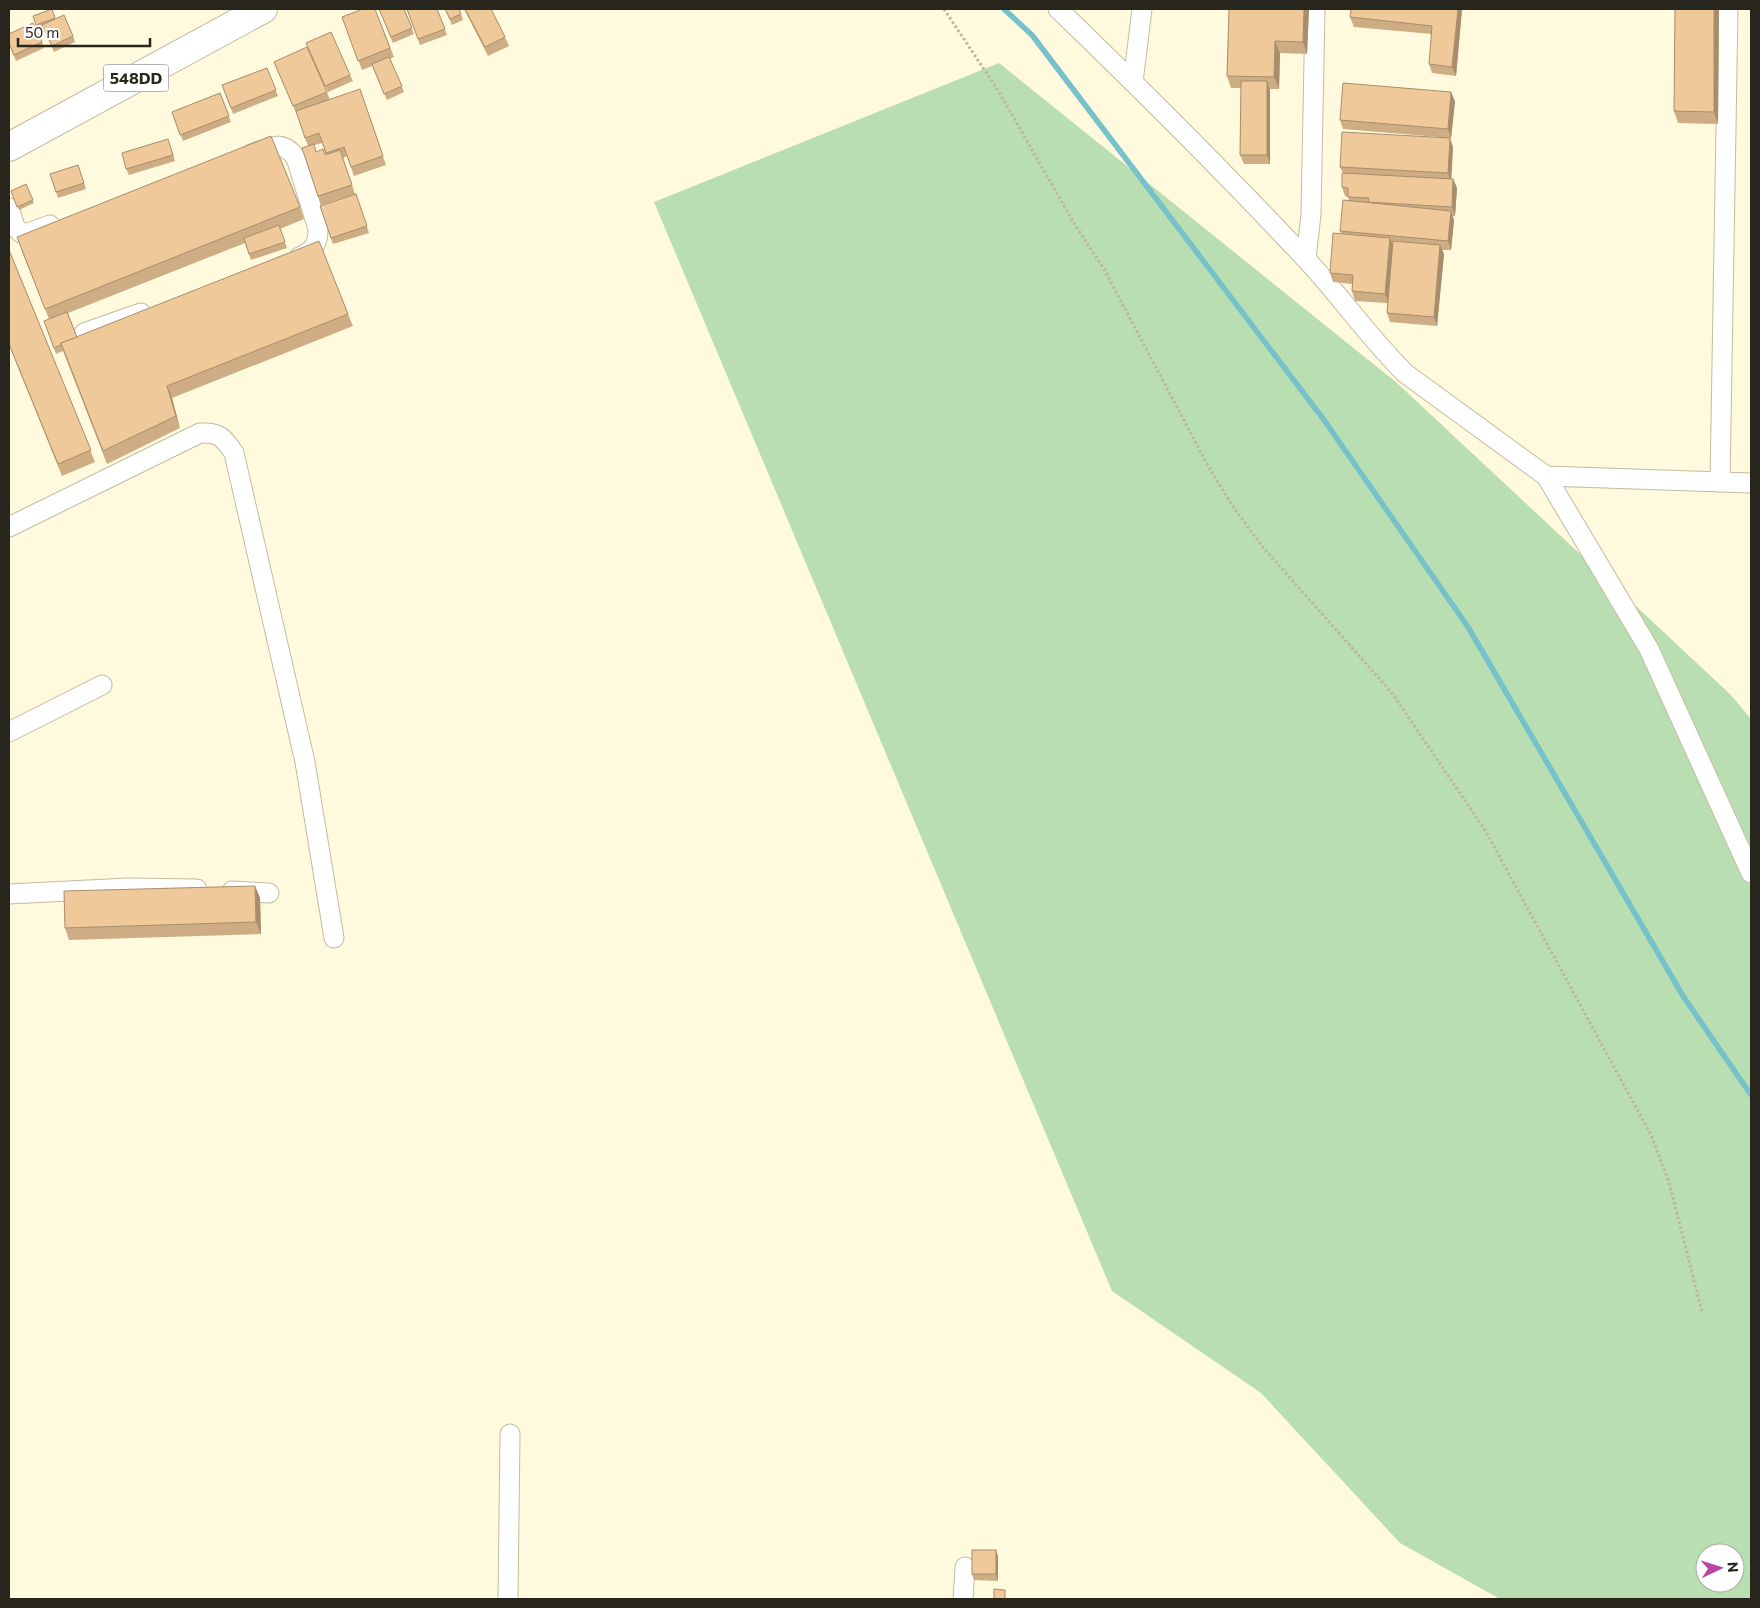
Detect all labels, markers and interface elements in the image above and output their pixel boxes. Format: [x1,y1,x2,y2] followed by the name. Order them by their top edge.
[18,15,150,47] scale bar
[25,23,59,41] text: 50 m
[104,64,168,92] road number: 548DD
[1695,1543,1745,1593] north arrow
[1725,1561,1742,1573] text: N

